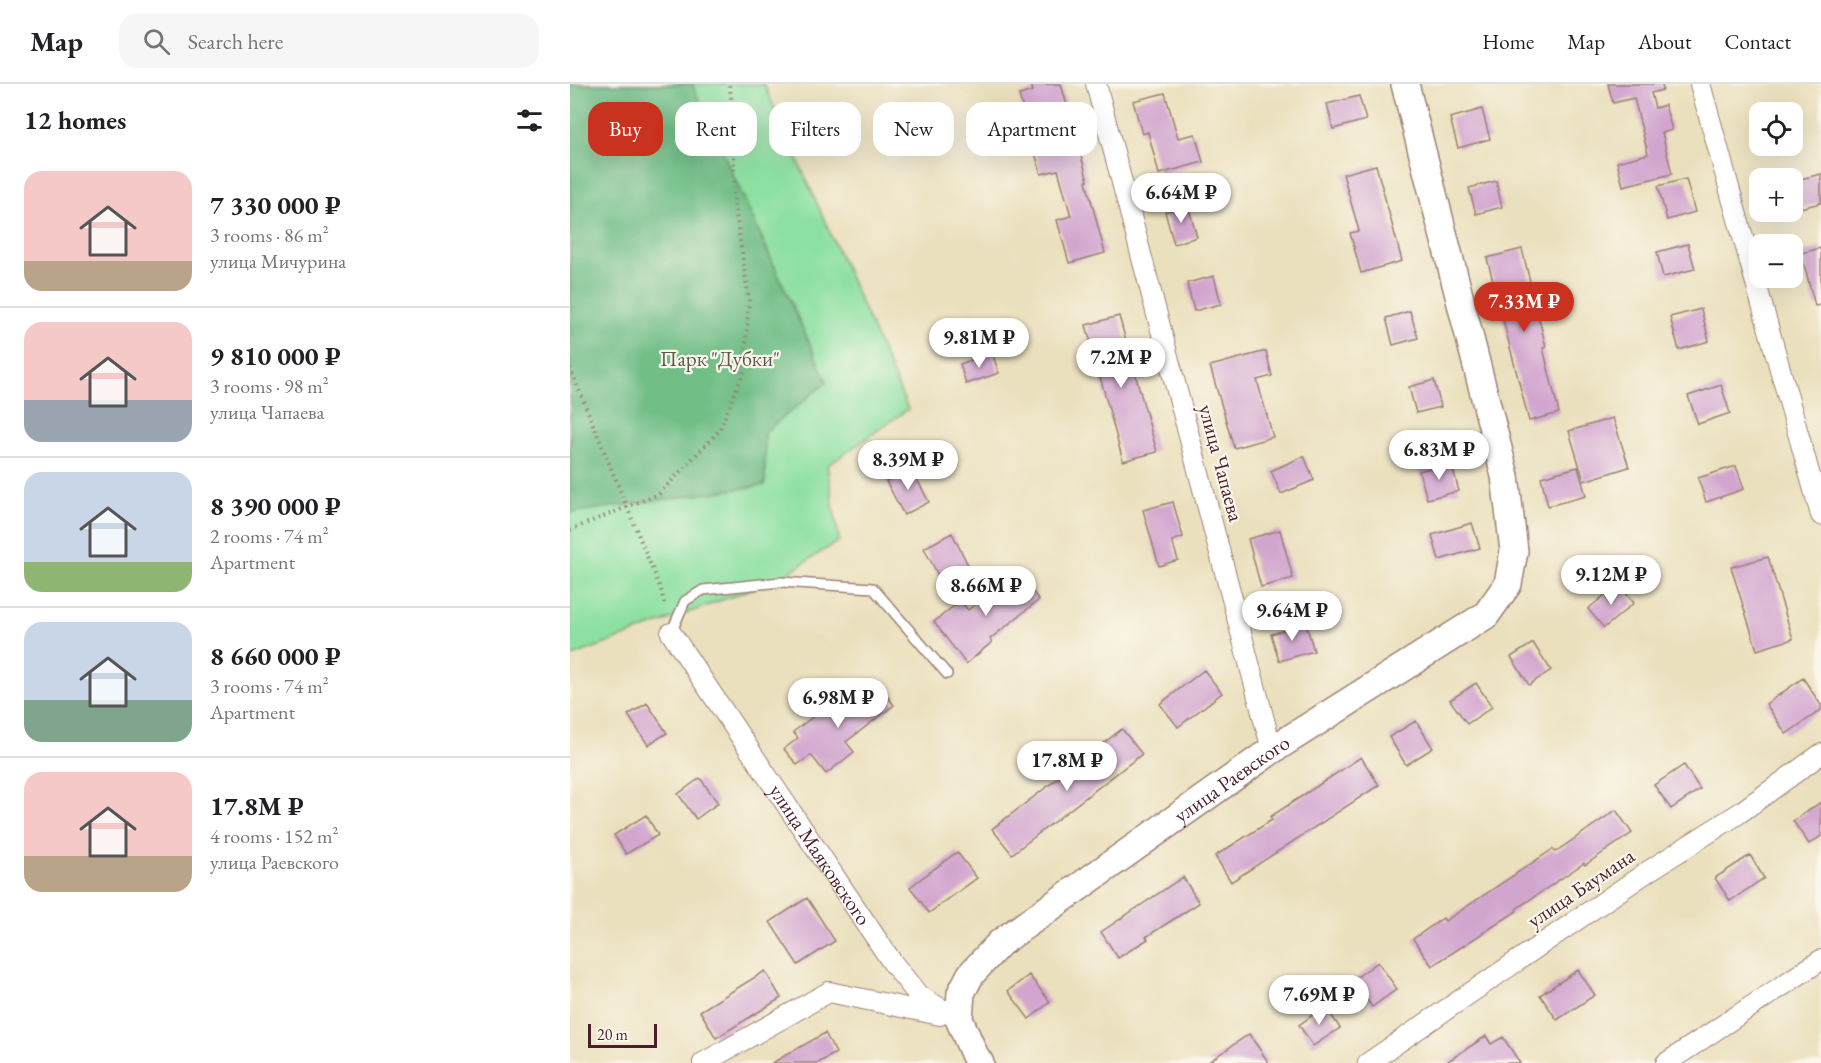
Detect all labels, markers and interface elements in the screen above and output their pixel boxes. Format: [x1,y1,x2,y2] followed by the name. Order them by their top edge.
[119,14,539,68] search box
[30,23,83,59] text: Map
[140,25,173,58] icon: search
[188,27,283,56] text: Search here
[1482,28,1534,55] text: Home
[1567,28,1605,55] text: Map
[1638,28,1691,55] text: About
[1724,28,1791,55] text: Contact
[588,102,663,156] chip: Buy
[675,102,757,156] chip: Rent
[769,102,861,156] chip: Filters
[873,102,954,156] chip: New
[966,102,1097,156] chip: Apartment
[1749,102,1803,288] map controls
[1749,102,1803,156] button: locate
[24,103,126,137] text: 12 homes
[513,104,546,137] icon: filters
[1749,168,1803,222] button: +
[1126,173,1236,224] pin: 6.64M ₽
[1145,179,1217,205] text: 6.64M ₽
[210,188,341,222] text: 7 330 000 ₽
[72,195,144,267] icon: home
[210,222,329,248] text: 3 rooms · 86 m²
[1749,234,1803,288] button: −
[210,248,346,274] text: улица Мичурина
[1469,282,1579,333] pin: 7.33M ₽
[1488,288,1560,314] text: 7.33M ₽
[924,318,1034,369] pin: 9.81M ₽
[943,324,1015,350] text: 9.81M ₽
[1072,338,1170,389] pin: 7.2M ₽
[210,339,341,373] text: 9 810 000 ₽
[1090,344,1152,370] text: 7.2M ₽
[660,345,780,372] park label: Парк "Дубки"
[72,346,144,418] icon: home
[210,373,329,399] text: 3 rooms · 98 m²
[210,399,325,425] text: улица Чапаева
[1193,401,1250,525] street label: улица Чапаева
[1384,430,1494,481] pin: 6.83M ₽
[1403,436,1475,462] text: 6.83M ₽
[853,440,963,491] pin: 8.39M ₽
[872,446,944,472] text: 8.39M ₽
[210,489,341,523] text: 8 390 000 ₽
[72,496,144,568] icon: home
[210,523,329,549] text: 2 rooms · 74 m²
[210,549,295,575] text: Apartment
[1556,555,1666,606] pin: 9.12M ₽
[1575,561,1647,587] text: 9.12M ₽
[931,566,1041,617] pin: 8.66M ₽
[950,572,1022,598] text: 8.66M ₽
[1237,591,1347,642] pin: 9.64M ₽
[1256,597,1328,623] text: 9.64M ₽
[210,639,341,673] text: 8 660 000 ₽
[72,646,144,718] icon: home
[210,673,329,699] text: 3 rooms · 74 m²
[783,678,893,729] pin: 6.98M ₽
[802,684,874,710] text: 6.98M ₽
[210,699,295,725] text: Apartment
[1168,728,1294,828] street label: улица Раевского
[1012,741,1122,792] pin: 17.8M ₽
[1031,747,1103,773] text: 17.8M ₽
[763,779,877,930] street label: улица Маяковского
[210,789,304,823] text: 17.8M ₽
[72,796,144,868] icon: home
[210,823,338,849] text: 4 rooms · 152 m²
[1522,841,1640,933] street label: улица Баумана
[210,849,339,875] text: улица Раевского
[1264,975,1374,1026] pin: 7.69M ₽
[1283,981,1355,1007] text: 7.69M ₽
[588,1021,657,1048] scale bar
[597,1024,628,1045] text: 20 m

